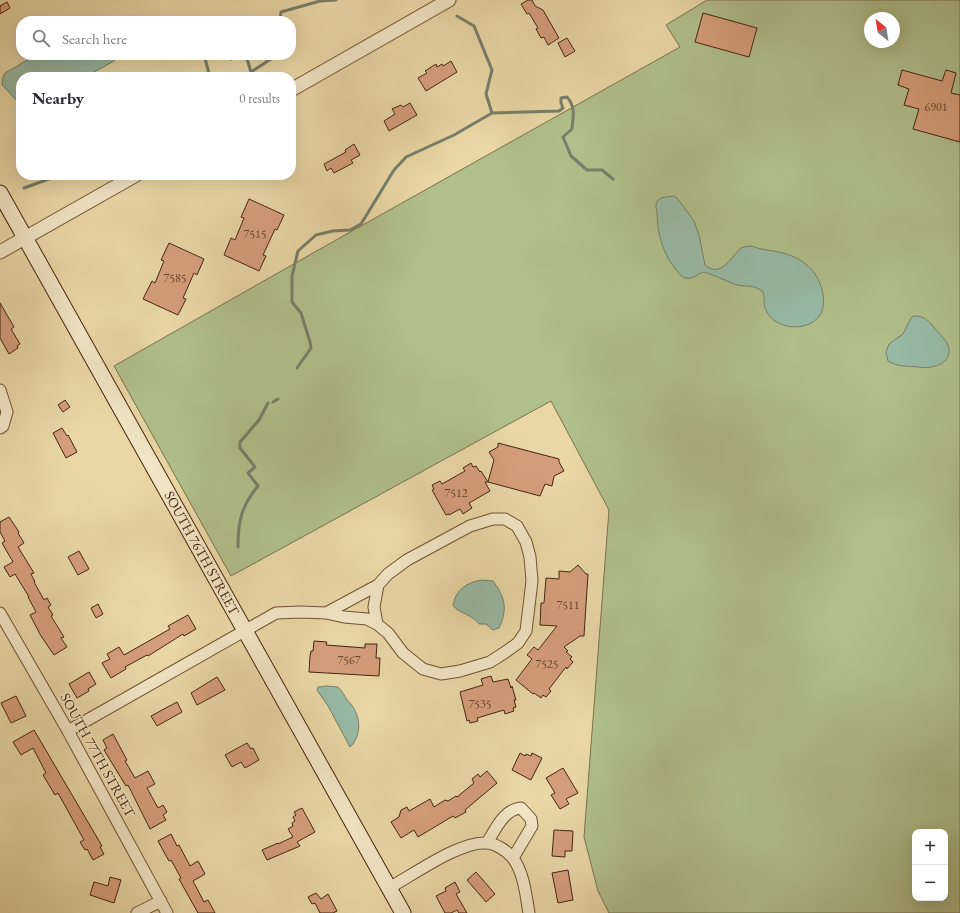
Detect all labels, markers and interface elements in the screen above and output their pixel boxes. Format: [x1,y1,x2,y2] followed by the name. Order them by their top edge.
[864,12,900,48] north arrow
[16,16,296,60] search box
[30,27,52,49] icon: search
[62,29,127,48] text: Search here
[32,87,84,109] text: Nearby
[239,90,280,107] text: 0 results
[924,99,948,115] house number: 6901
[243,226,267,242] house number: 7515
[163,270,187,286] house number: 7585
[444,485,468,501] house number: 7512
[160,488,244,619] street label: SOUTH 76TH STREET
[556,597,580,613] house number: 7511
[337,652,361,668] house number: 7567
[535,656,559,672] house number: 7525
[56,690,140,821] street label: SOUTH 77TH STREET
[468,696,492,712] house number: 7535
[912,829,948,901] map controls
[912,829,948,865] button: +
[912,865,948,901] button: −

